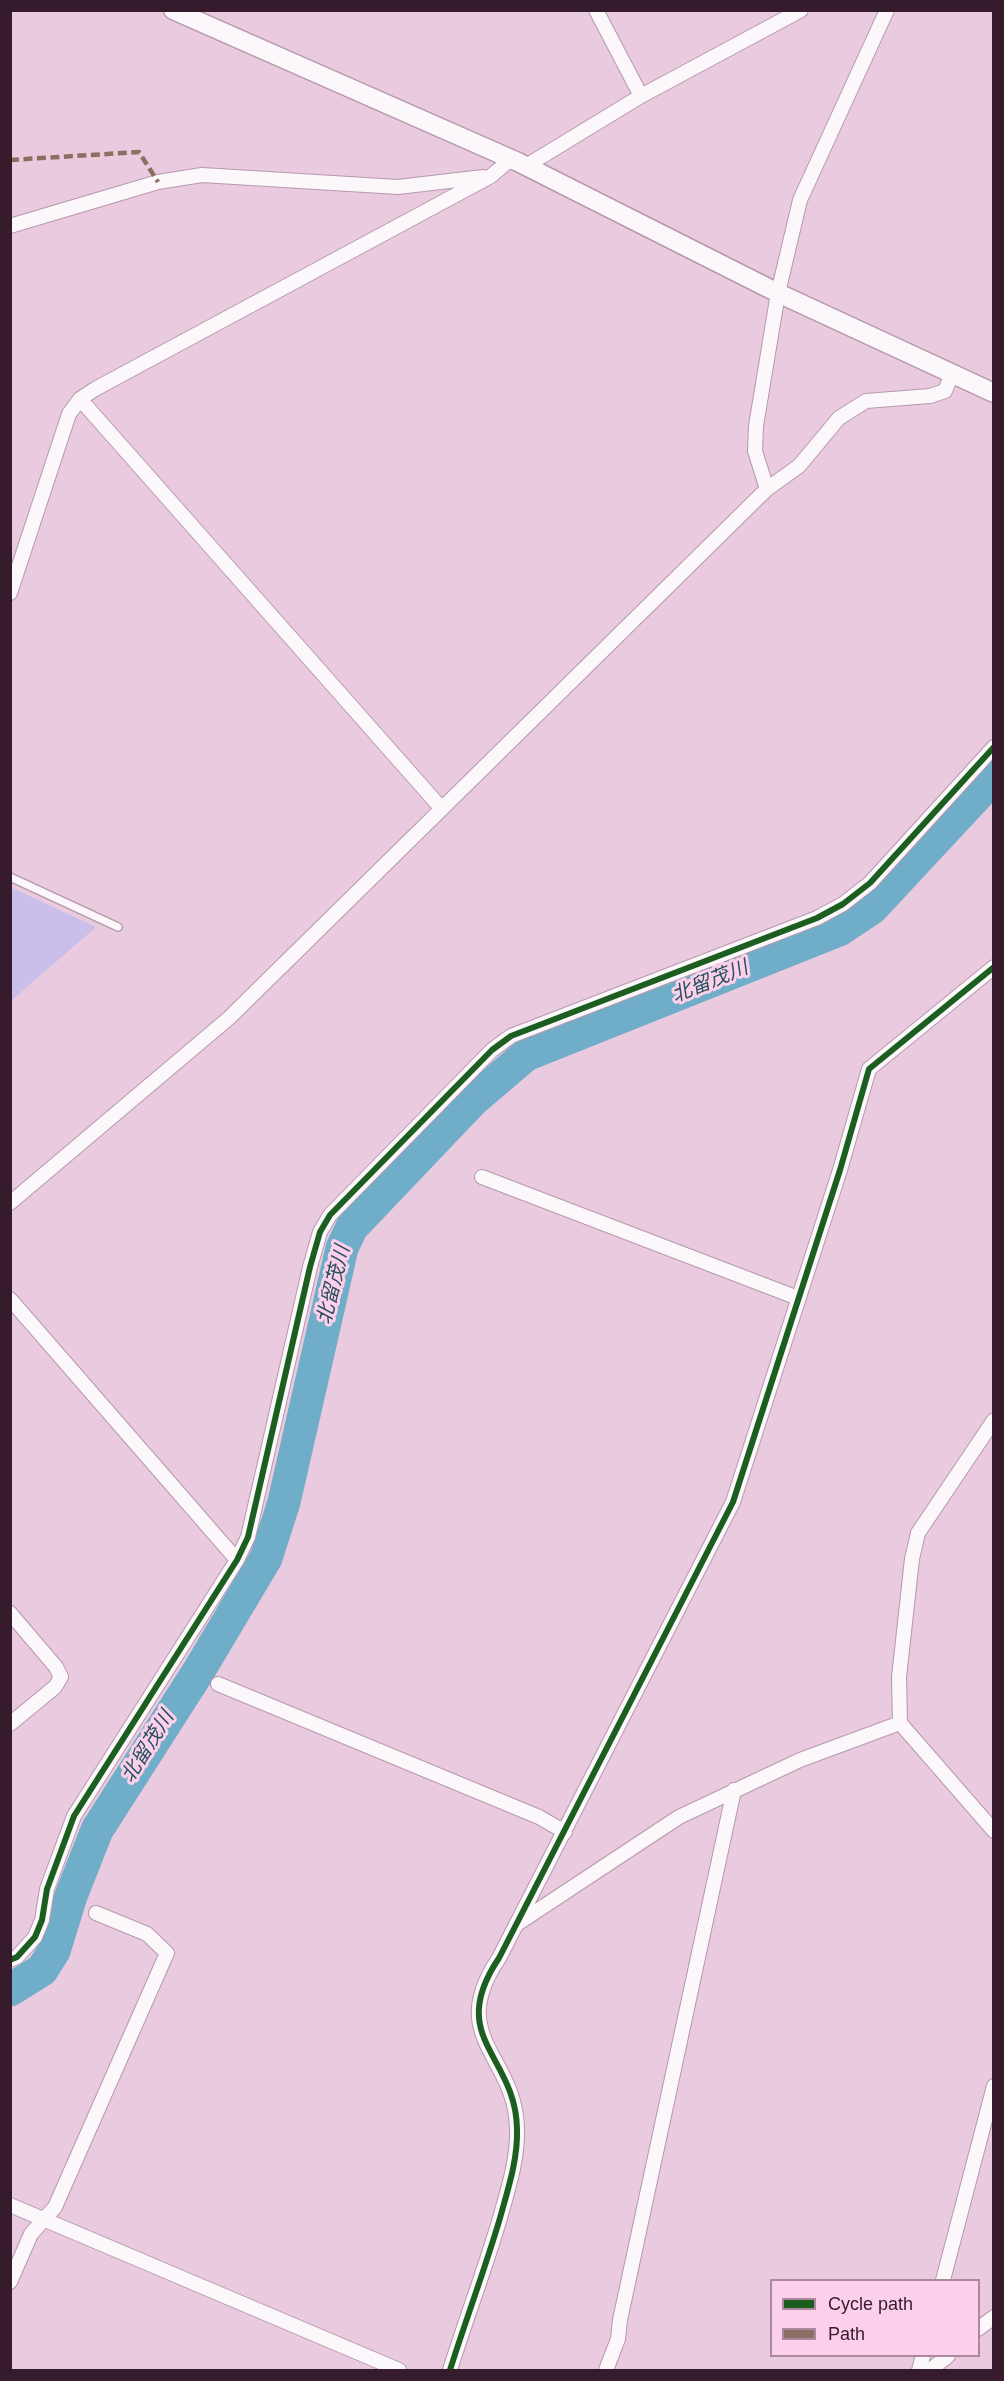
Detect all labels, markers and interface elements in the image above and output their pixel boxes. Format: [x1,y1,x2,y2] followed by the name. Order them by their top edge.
[668,956,752,1008] water label: 北留茂川
[313,1243,355,1327] water label: 北留茂川
[117,1707,179,1787] water label: 北留茂川
[770,2279,980,2357] legend
[828,2294,913,2314] text: Cycle path
[828,2324,865,2344] text: Path

